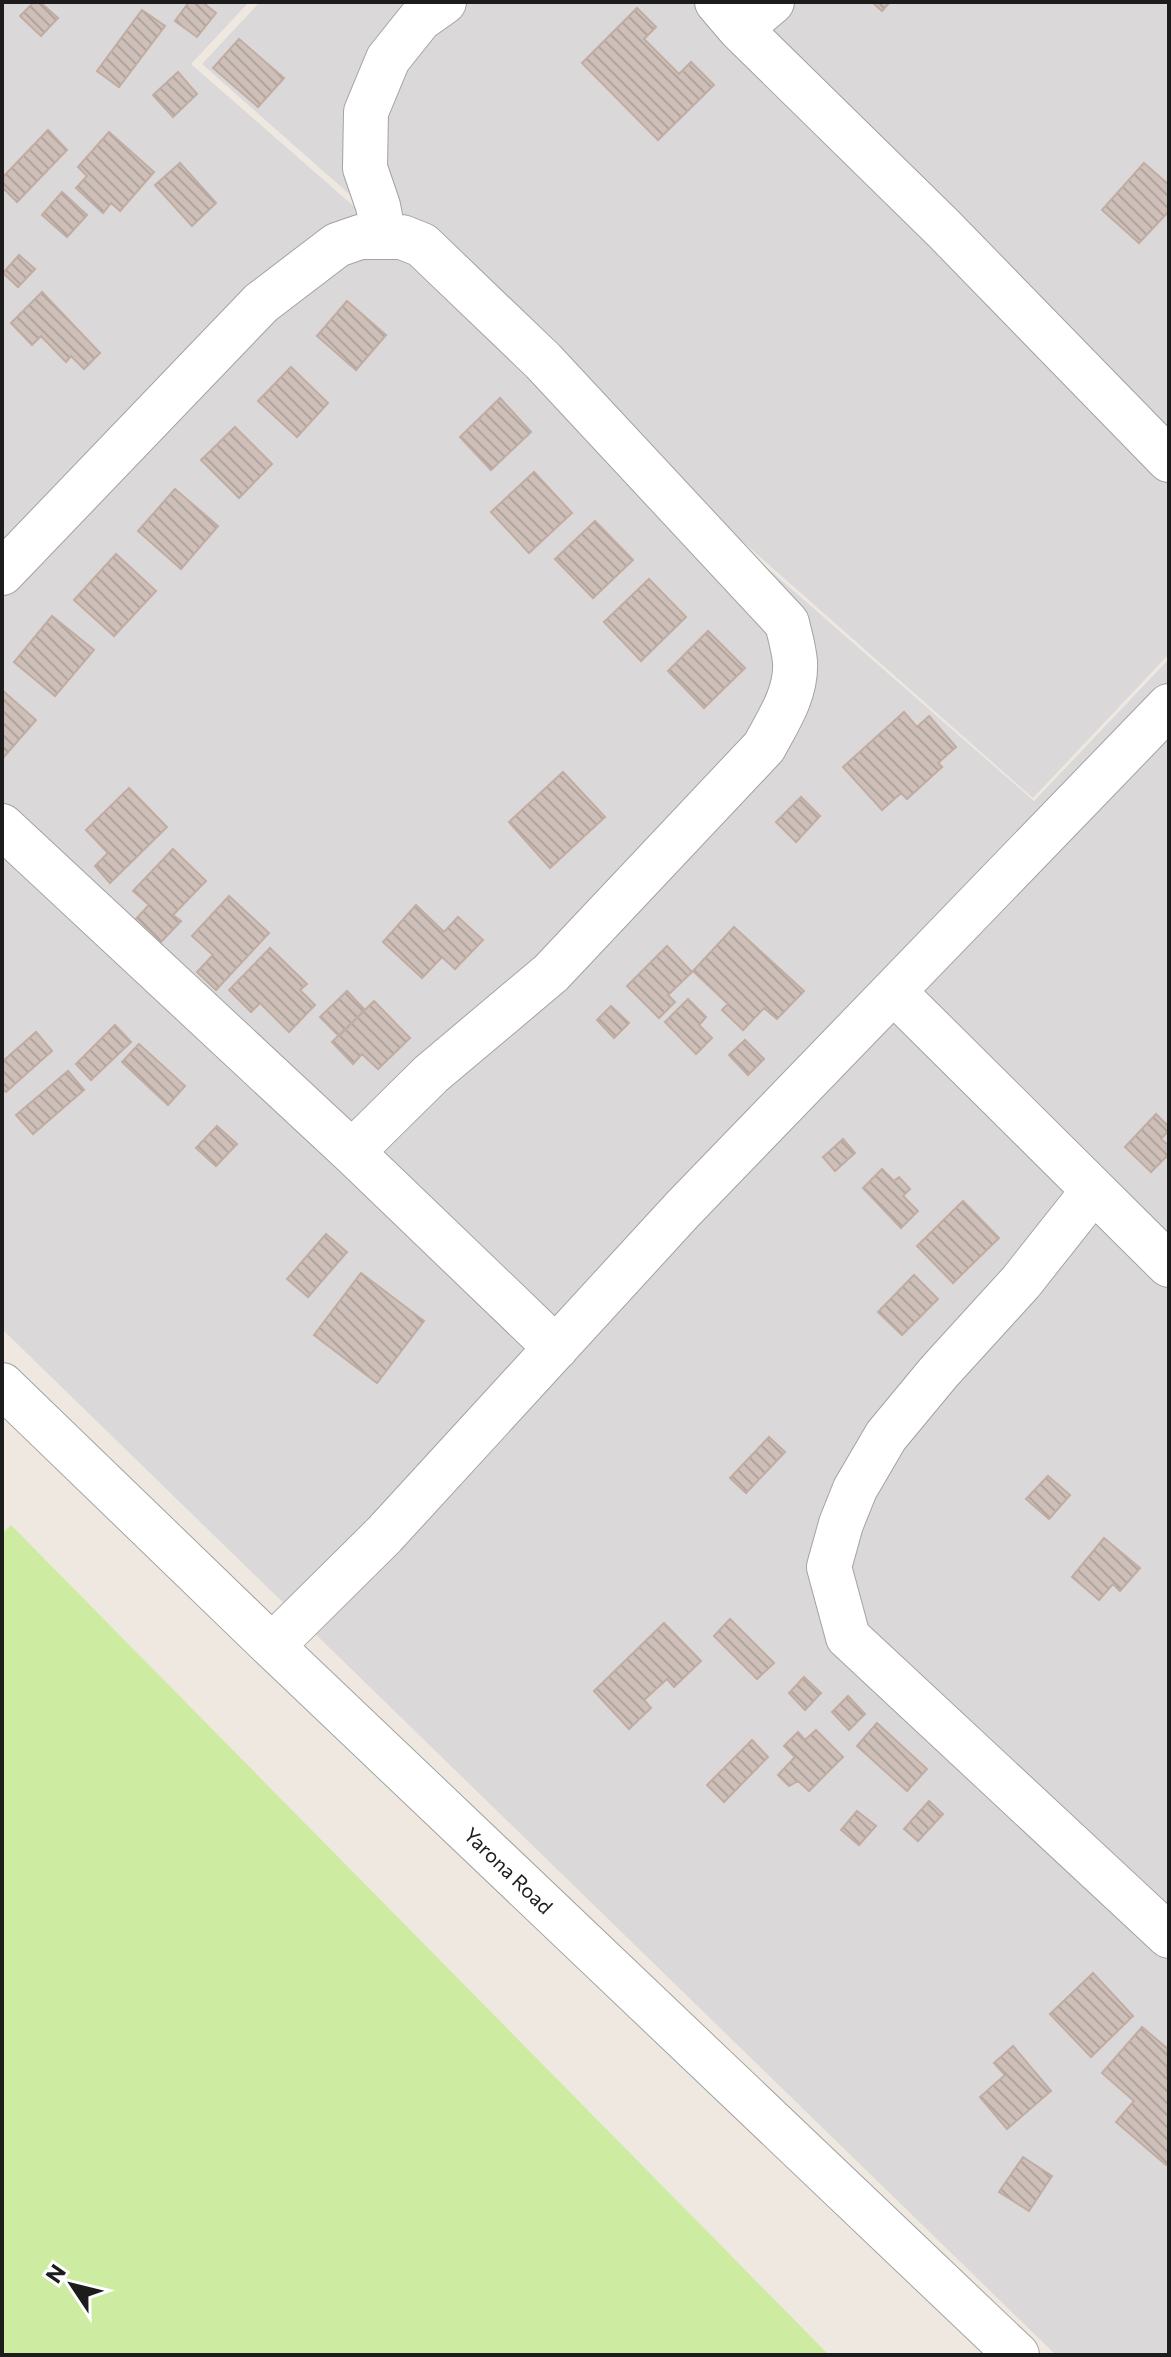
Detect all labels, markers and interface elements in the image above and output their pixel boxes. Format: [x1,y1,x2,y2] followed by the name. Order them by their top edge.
[460,1822,558,1918] street label: Yarona Road
[32,2245,112,2325] north arrow
[39,2259,71,2288] text: N

